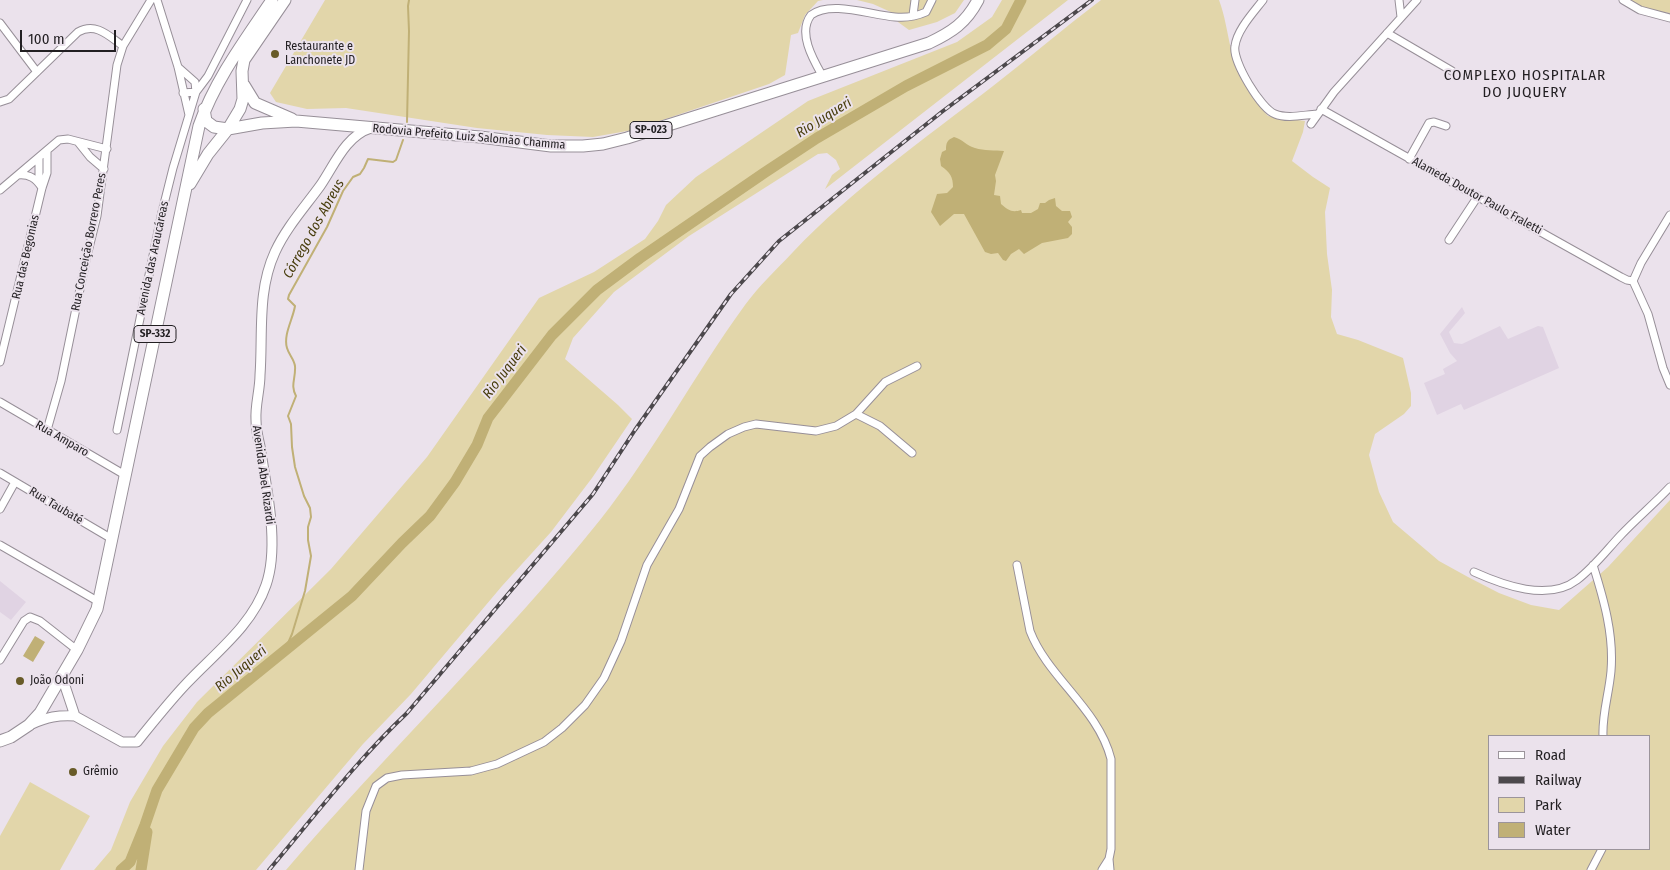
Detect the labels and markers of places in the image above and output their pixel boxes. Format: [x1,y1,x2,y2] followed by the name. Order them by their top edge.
[285,40,355,68] place label: Restaurante e Lanchonete JD
[269,48,281,60] marker: Restaurante e Lanchonete JD
[30,674,84,688] place label: João Odoni
[14,675,26,687] marker: João Odoni
[83,765,118,779] place label: Grêmio
[67,766,79,778] marker: Grêmio

